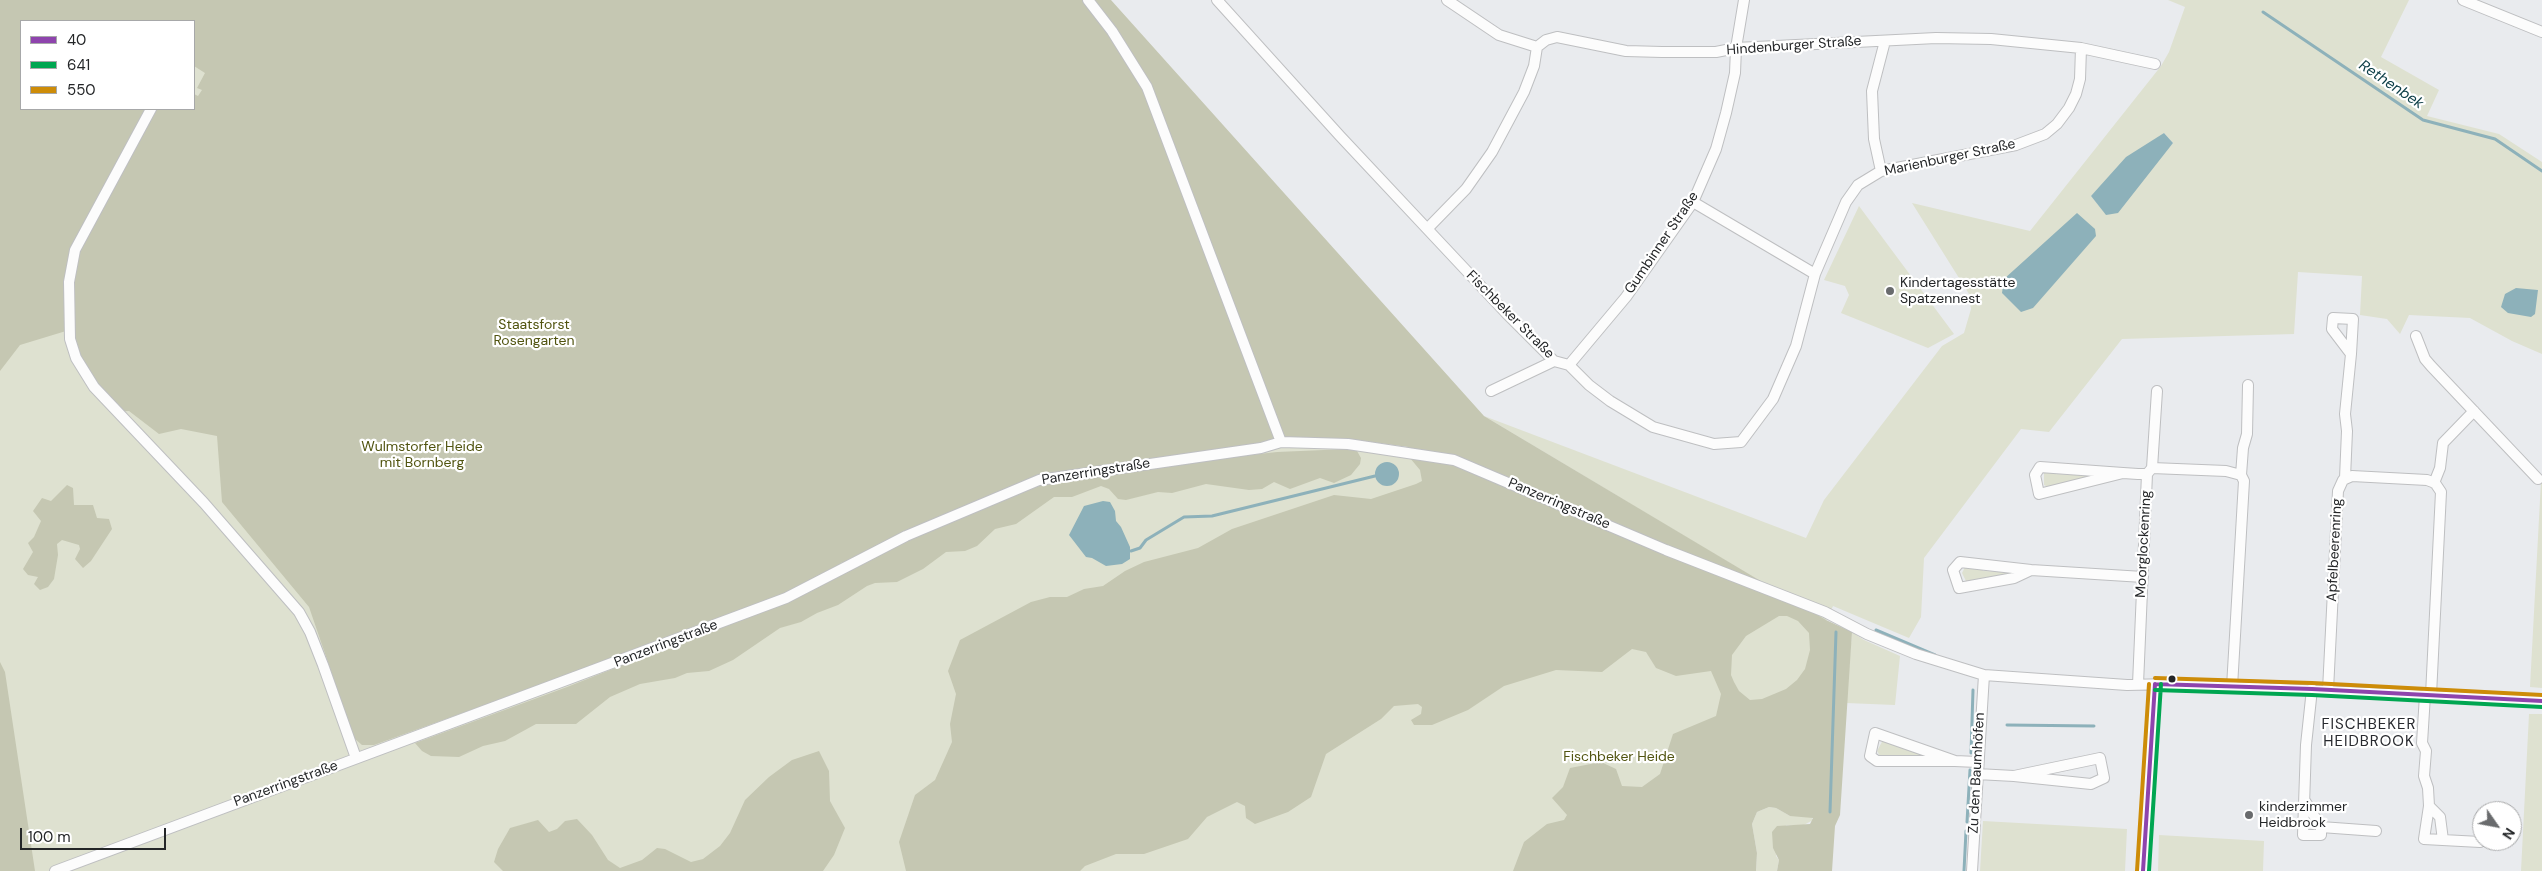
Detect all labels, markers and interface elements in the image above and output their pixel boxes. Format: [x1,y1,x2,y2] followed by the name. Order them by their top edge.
[20,20,195,110] legend
[67,30,86,50] text: 40
[1726,33,1862,59] street label: Hindenburger Straße
[67,55,90,75] text: 641
[2355,57,2427,113] water label: Rethenbek
[67,80,96,100] text: 550
[1883,136,2017,180] street label: Marienburger Straße
[1622,189,1702,297] street label: Gumbinner Straße
[1463,268,1557,362] street label: Fischbeker Straße
[1900,275,2015,308] place label: Kindertagesstätte Spatzennest
[1884,285,1896,297] marker: Kindertagesstätte Spatzennest
[493,317,575,350] park label: Staatsforst Rosengarten
[361,439,483,472] park label: Wulmstorfer Heide mit Bornberg
[1041,455,1151,489] street label: Panzerringstraße
[1505,475,1613,533] street label: Panzerringstraße
[2133,490,2155,598] street label: Moorglockenring
[2324,498,2346,602] street label: Apfelbeerenring
[612,617,720,671] street label: Panzerringstraße
[2167,674,2177,684] unlabelled marker
[1965,712,1989,834] street label: Zu den Baumhöfen
[2320,716,2418,751] district label: FISCHBEKER HEIDBROOK
[1563,749,1675,765] park label: Fischbeker Heide
[232,757,340,811] street label: Panzerringstraße
[2259,799,2347,832] place label: kinderzimmer Heidbrook
[2472,801,2522,851] north arrow
[2243,809,2255,821] marker: kinderzimmer Heidbrook
[22,818,169,850] scale bar
[2498,824,2519,843] text: N
[28,827,71,847] text: 100 m

